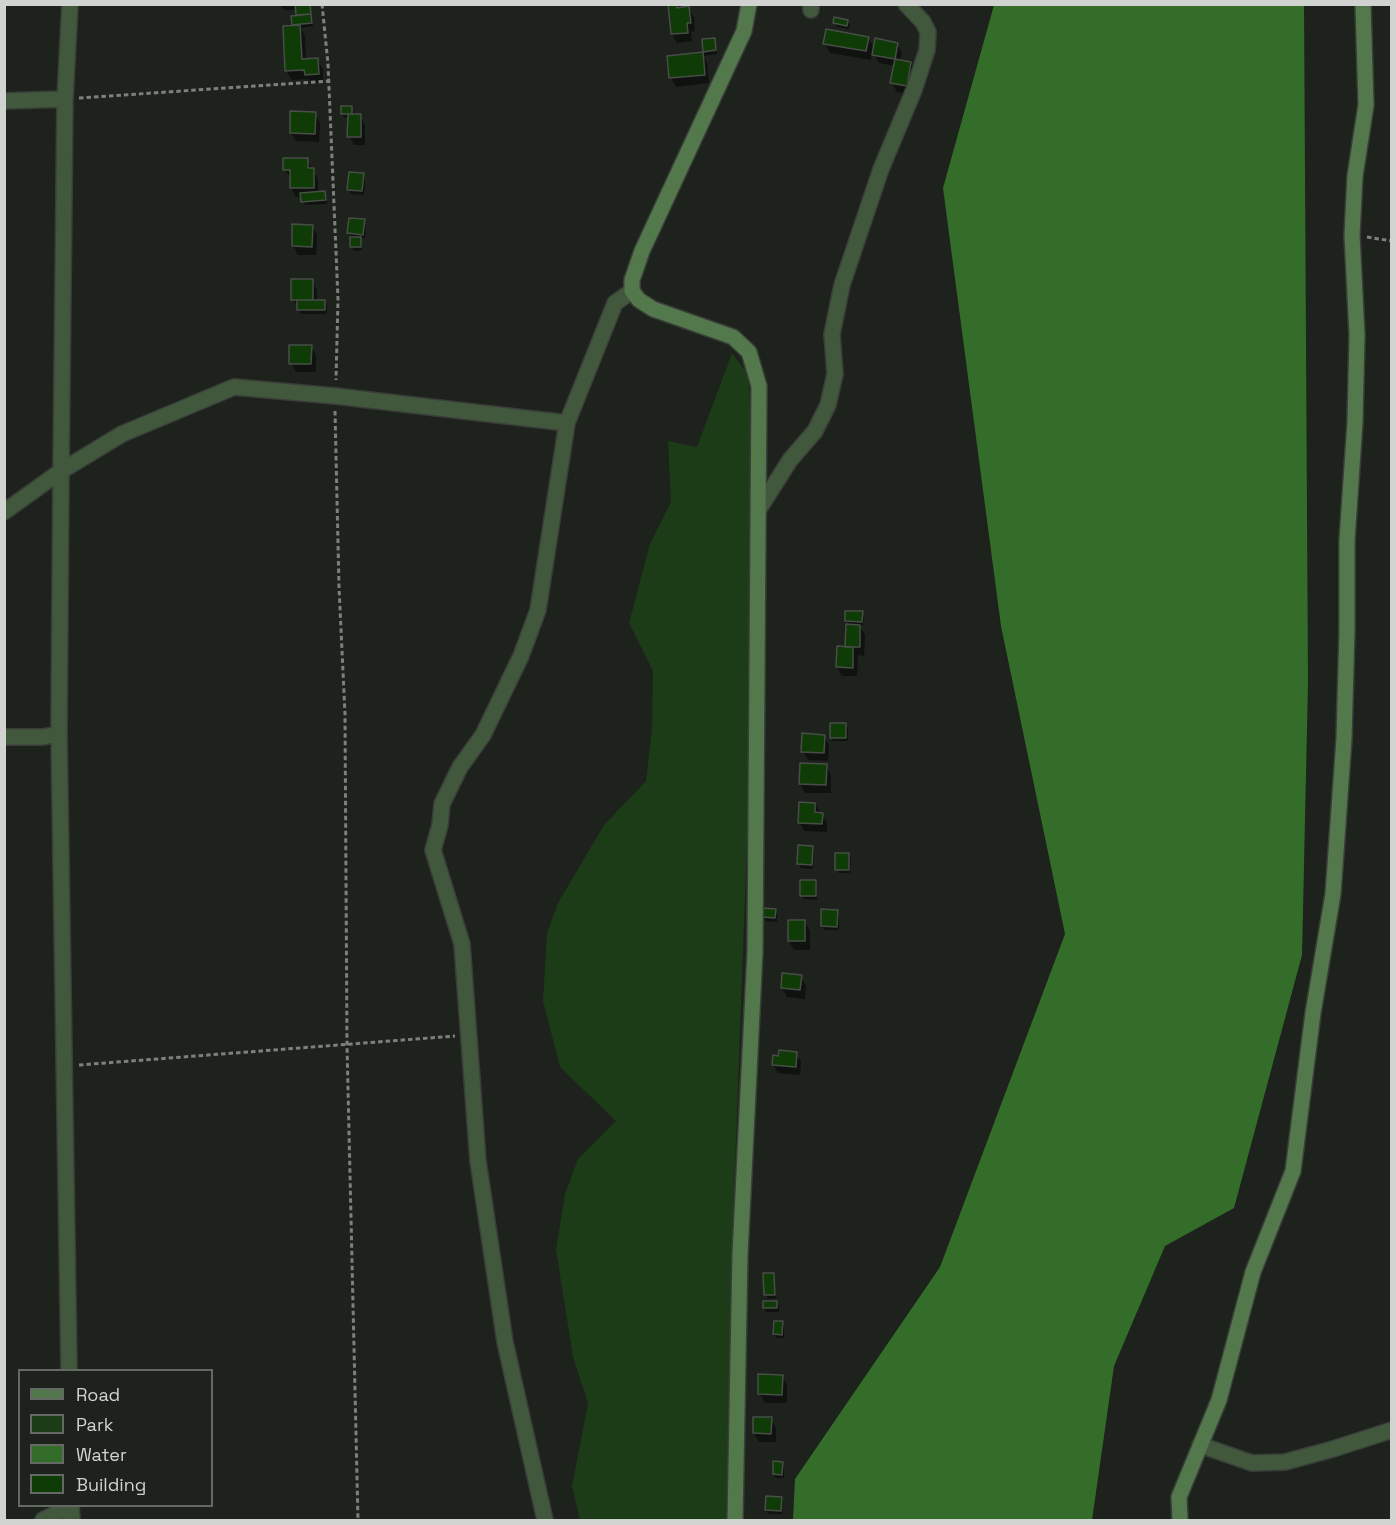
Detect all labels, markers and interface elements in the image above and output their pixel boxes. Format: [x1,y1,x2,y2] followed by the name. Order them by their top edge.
[18,1369,213,1507] legend
[76,1383,120,1406] text: Road
[76,1413,113,1436] text: Park
[76,1443,127,1466] text: Water
[76,1473,146,1496] text: Building

